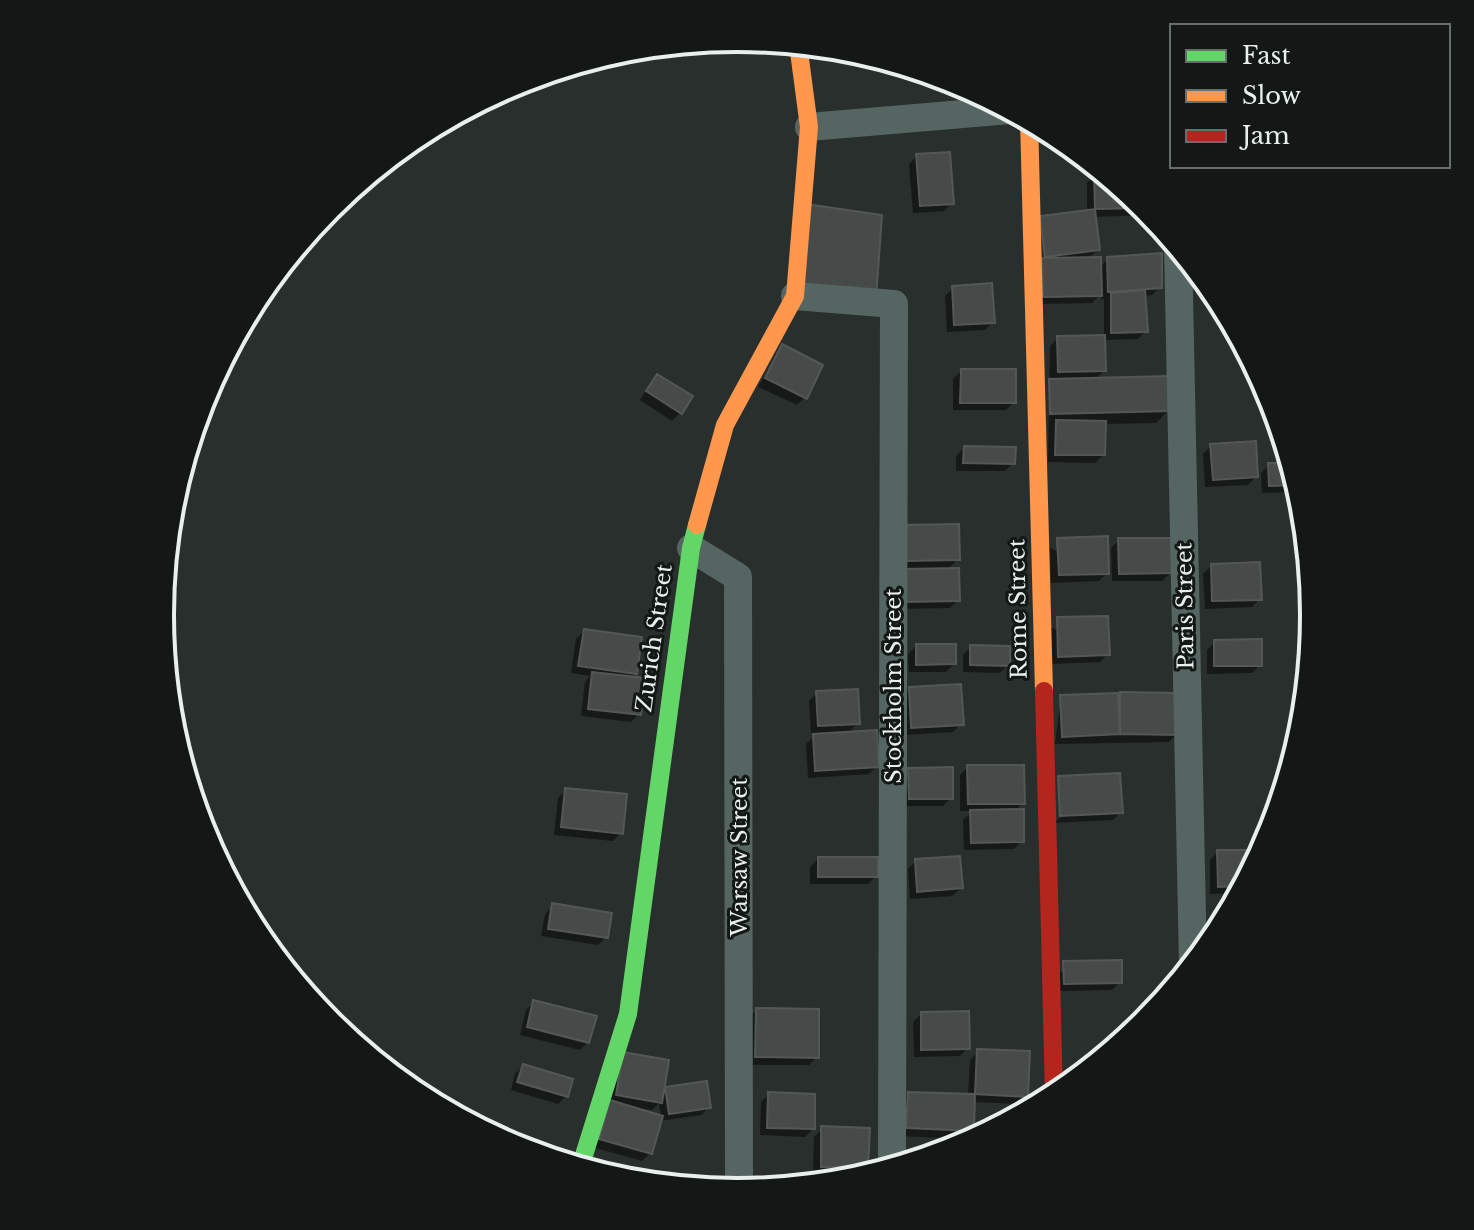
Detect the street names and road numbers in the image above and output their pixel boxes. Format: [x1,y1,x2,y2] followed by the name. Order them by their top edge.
[1003,538,1033,679] street label: Rome Street
[1170,541,1200,670] street label: Paris Street
[630,562,678,714] street label: Zurich Street
[880,588,907,783] street label: Stockholm Street
[726,777,753,937] street label: Warsaw Street

